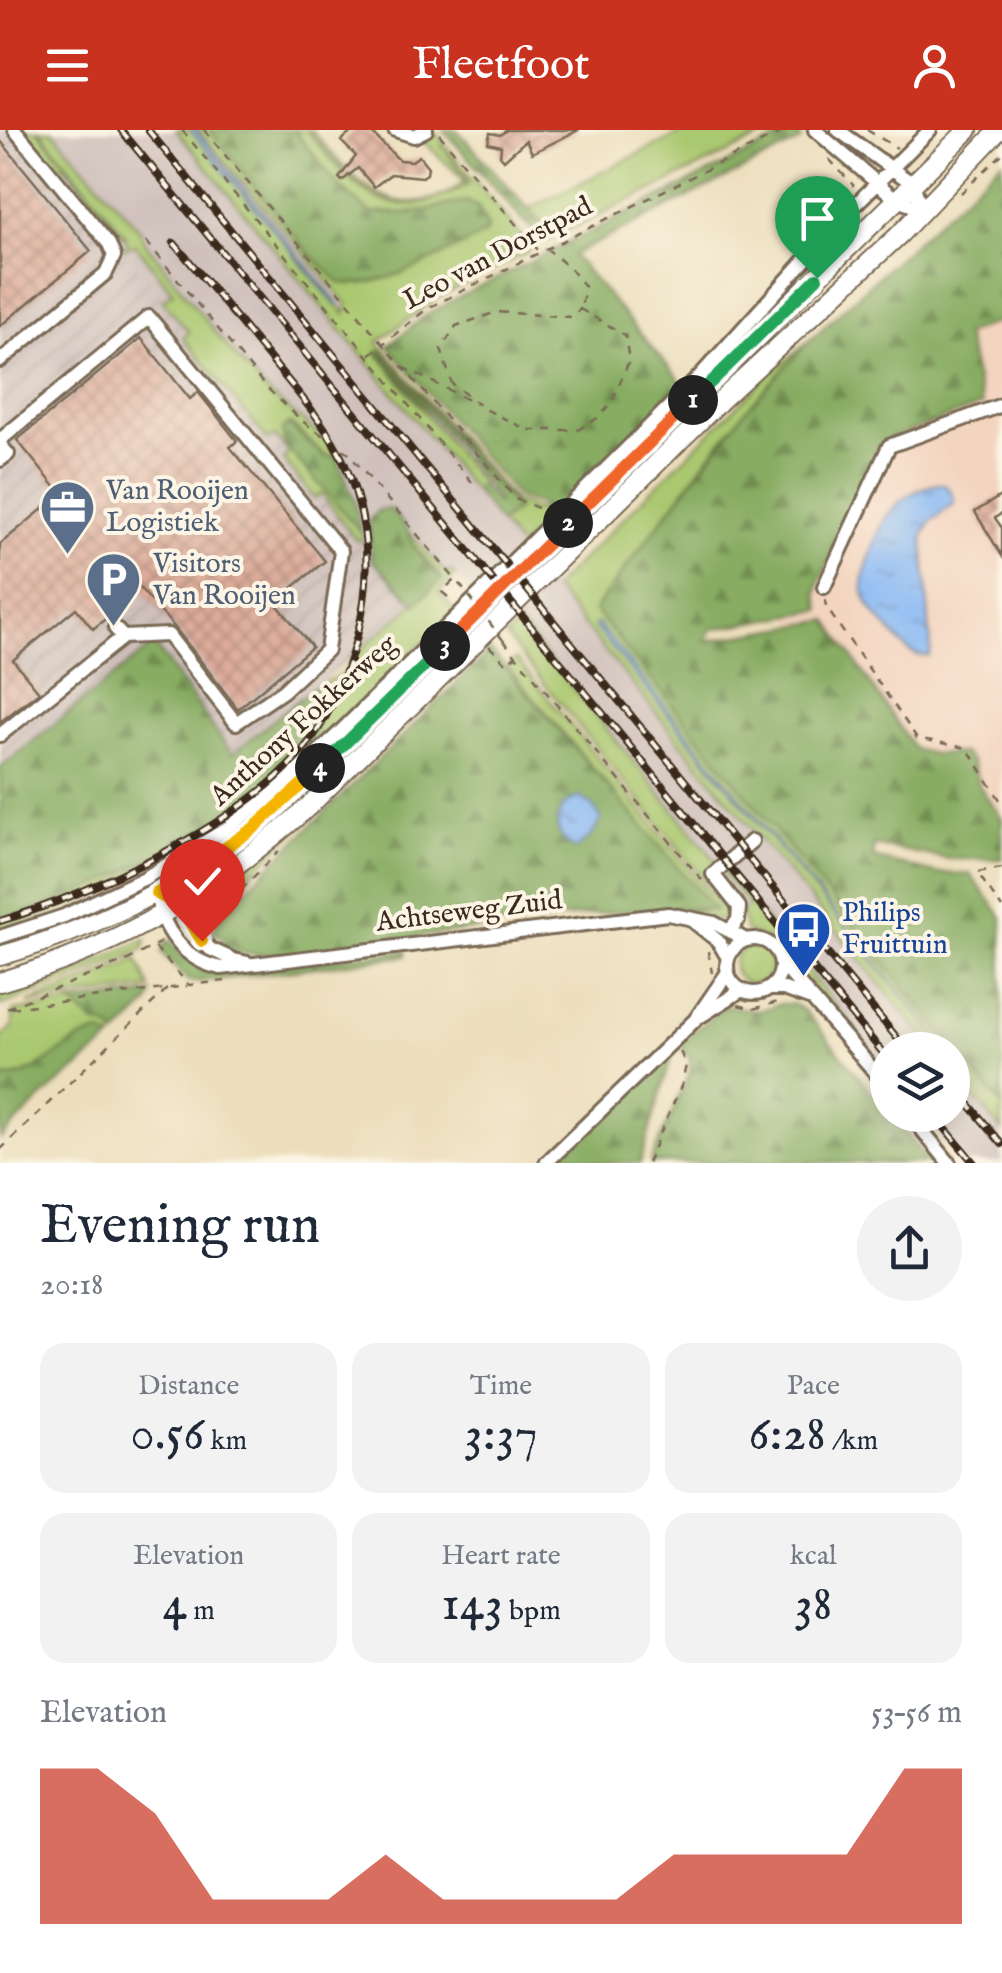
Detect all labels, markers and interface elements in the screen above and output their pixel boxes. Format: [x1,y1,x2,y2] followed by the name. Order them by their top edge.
[412,37,590,94] text: Fleetfoot
[40,38,95,93] icon: menu
[907,38,962,93] icon: person
[775,176,860,279] pin
[397,189,599,319] street label: Leo van Dorstpad
[790,191,845,246] icon: arrive
[668,375,718,425] pin: 1
[688,382,698,417] text: 1
[105,474,249,541] place label: Van Rooijen Logistiek
[37,477,97,556] office icon: Van Rooijen Logistiek
[543,498,593,548] pin: 2
[561,505,575,540] text: 2
[152,547,296,614] place label: Visitors Van Rooijen
[84,550,144,629] parking icon: Visitors Van Rooijen
[420,621,470,671] pin: 3
[203,627,405,815] street label: Anthony Fokkerweg
[440,628,450,663] text: 3
[295,743,345,793] pin: 4
[313,750,327,785] text: 4
[160,839,245,942] pin
[175,854,230,909] icon: check
[373,883,564,941] street label: Achtseweg Zuid
[842,896,948,963] place label: Philips Fruittuin
[773,899,833,978] bus stop icon: Philips Fruittuin
[870,1032,970,1132] map controls
[870,1032,970,1132] button: layers
[40,1192,320,1262] text: Evening run
[857,1196,962,1301] button: share
[40,1265,104,1306] text: 20:18
[138,1369,239,1404] text: Distance
[470,1369,532,1404] text: Time
[787,1369,840,1404] text: Pace
[130,1404,204,1467] text: 0.56
[464,1404,538,1467] text: 3:37
[749,1404,826,1467] text: 6:28
[204,1424,247,1459] text: km
[826,1424,878,1459] text: /km
[133,1539,244,1574] text: Elevation
[441,1539,561,1574] text: Heart rate
[790,1539,837,1574] text: kcal
[163,1574,187,1637] text: 4
[441,1574,503,1637] text: 143
[794,1574,832,1637] text: 38
[187,1594,215,1629] text: m
[503,1594,561,1629] text: bpm
[40,1693,167,1734] text: Elevation
[871,1693,962,1734] text: 53–56 m

